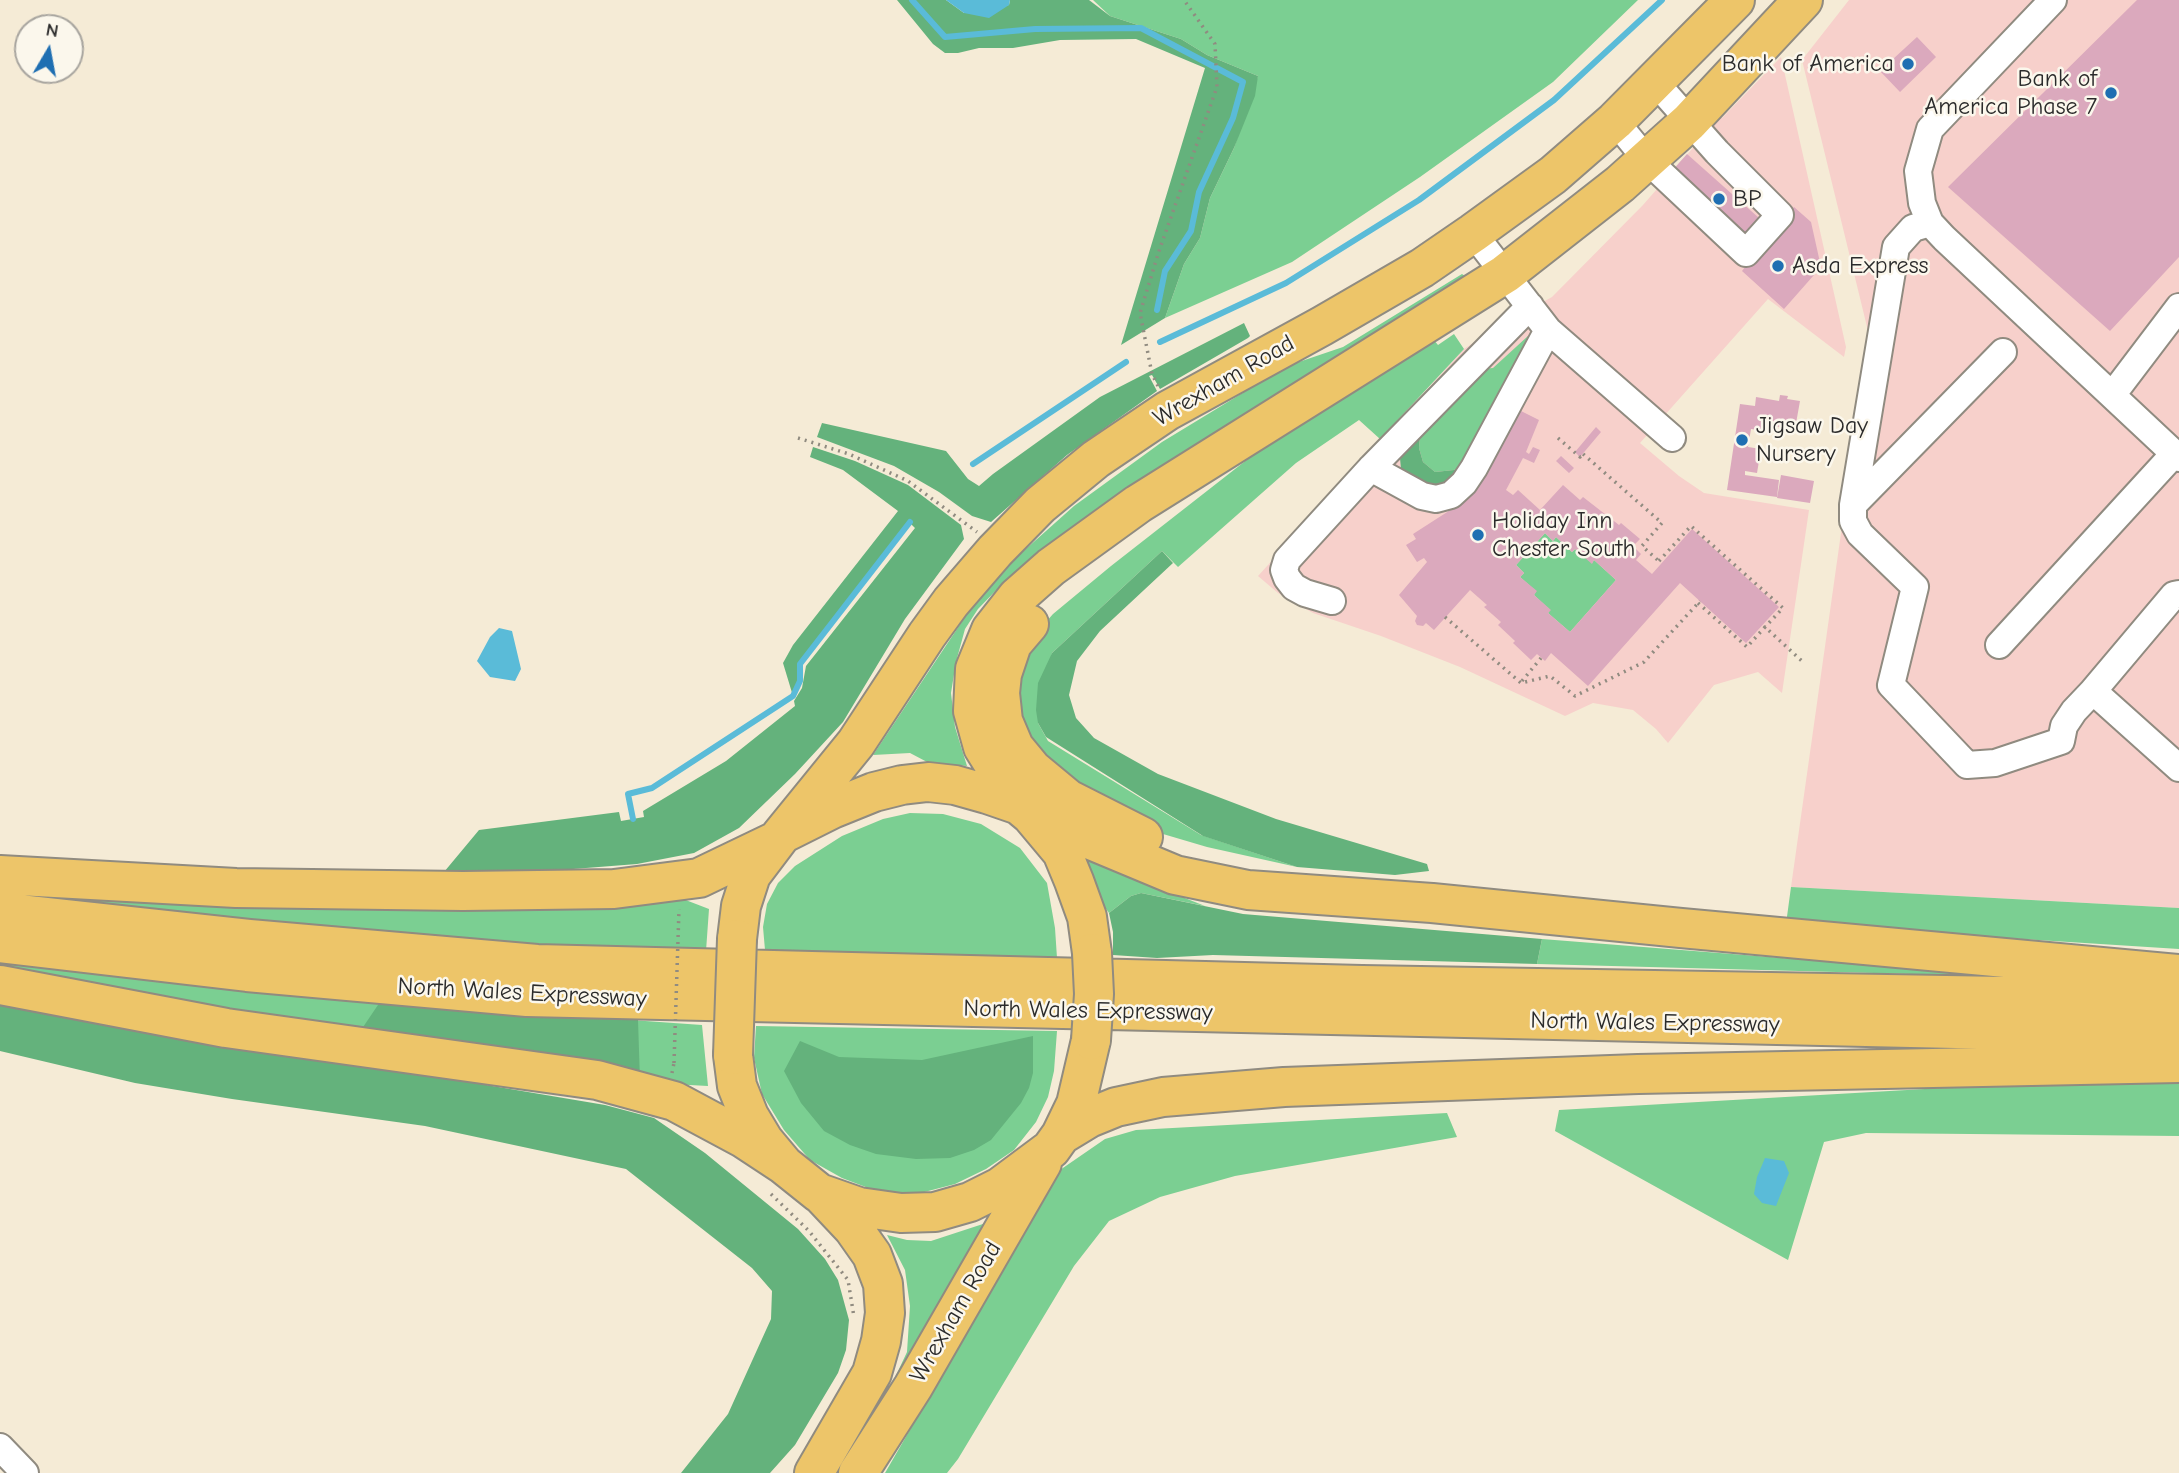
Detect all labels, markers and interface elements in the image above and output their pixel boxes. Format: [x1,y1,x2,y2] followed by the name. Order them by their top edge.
[14,14,84,84] north arrow
[44,18,60,42] text: N
[1722,50,1894,78] place label: Bank of America
[1900,56,1916,72] marker: Bank of America
[1924,65,2097,121] place label: Bank of America Phase 7
[2103,85,2119,101] marker: Bank of America Phase 7
[1733,185,1761,213] place label: BP
[1711,191,1727,207] marker: BP
[1792,252,1929,280] place label: Asda Express
[1770,258,1786,274] marker: Asda Express
[1148,329,1300,433] street label: Wrexham Road
[1756,412,1868,468] place label: Jigsaw Day Nursery
[1734,432,1750,448] marker: Jigsaw Day Nursery
[1492,507,1635,563] place label: Holiday Inn Chester South
[1470,527,1486,543] marker: Holiday Inn Chester South
[397,972,647,1014] street label: North Wales Expressway
[963,994,1213,1028] street label: North Wales Expressway
[1530,1006,1780,1040] street label: North Wales Expressway
[904,1236,1008,1388] street label: Wrexham Road

